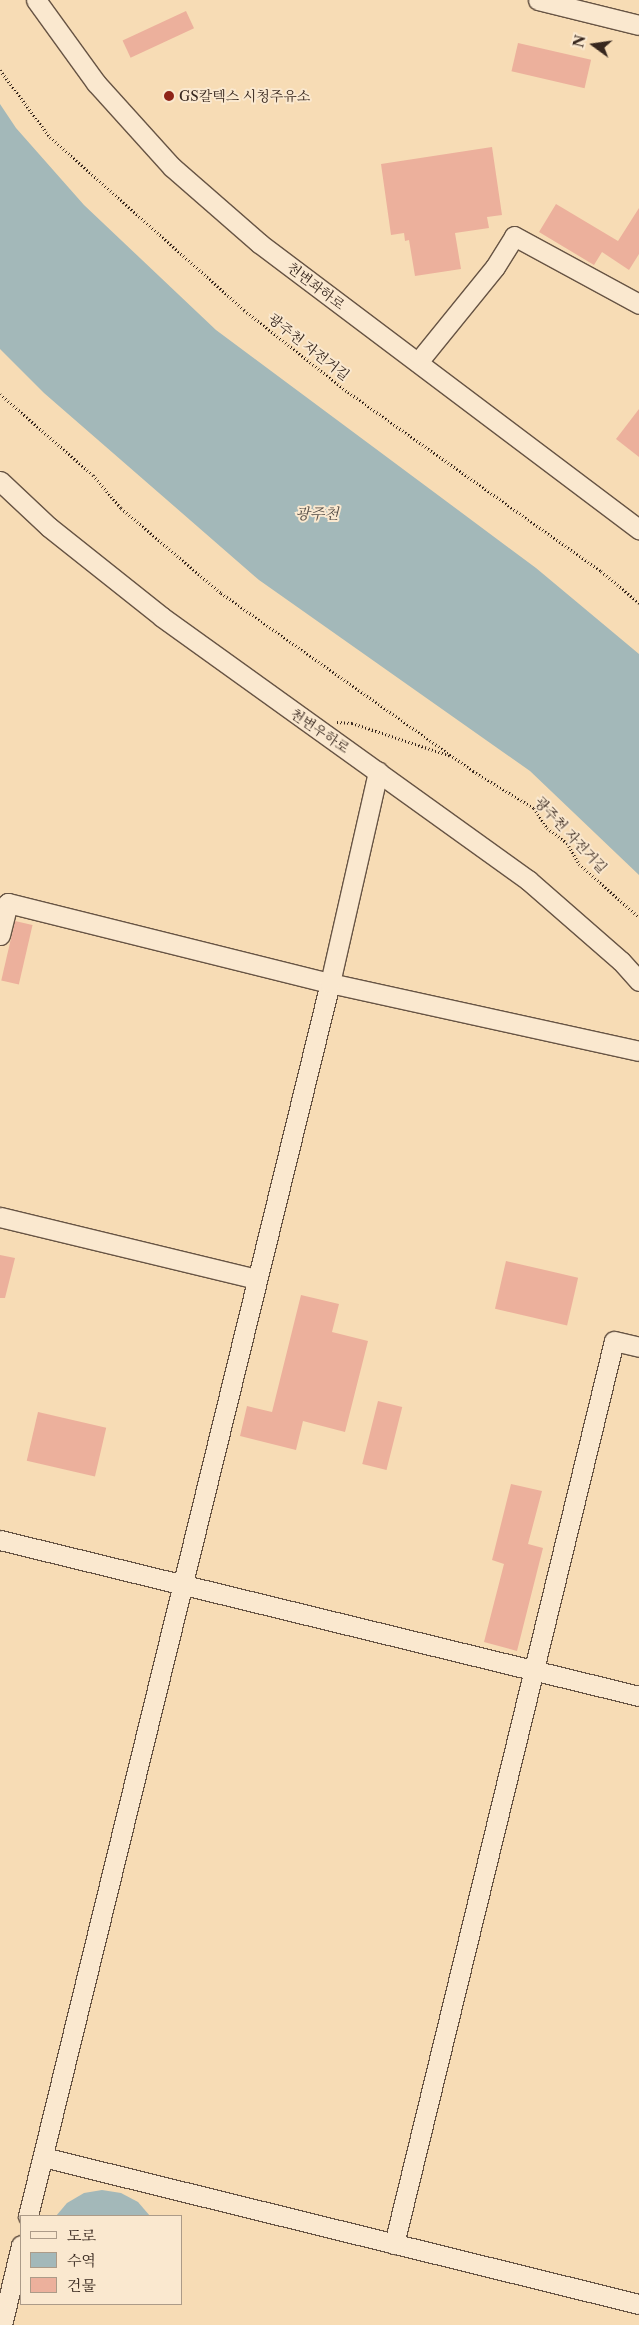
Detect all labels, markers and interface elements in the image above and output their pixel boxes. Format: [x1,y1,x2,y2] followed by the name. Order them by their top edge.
[569,20,619,70] north arrow
[569,33,590,49] text: N
[179,88,311,104] place label: GS칼텍스 시청주유소
[163,90,175,102] marker: GS칼텍스 시청주유소
[284,259,348,313] street label: 천변좌하로
[265,310,353,384] street label: 광주천 자전거길
[295,505,339,523] water label: 광주천
[287,705,353,757] street label: 천변우하로
[531,793,611,877] street label: 광주천 자전거길
[20,2215,182,2305] legend
[67,2226,96,2245] text: 도로
[67,2251,96,2270] text: 수역
[67,2276,96,2295] text: 건물

